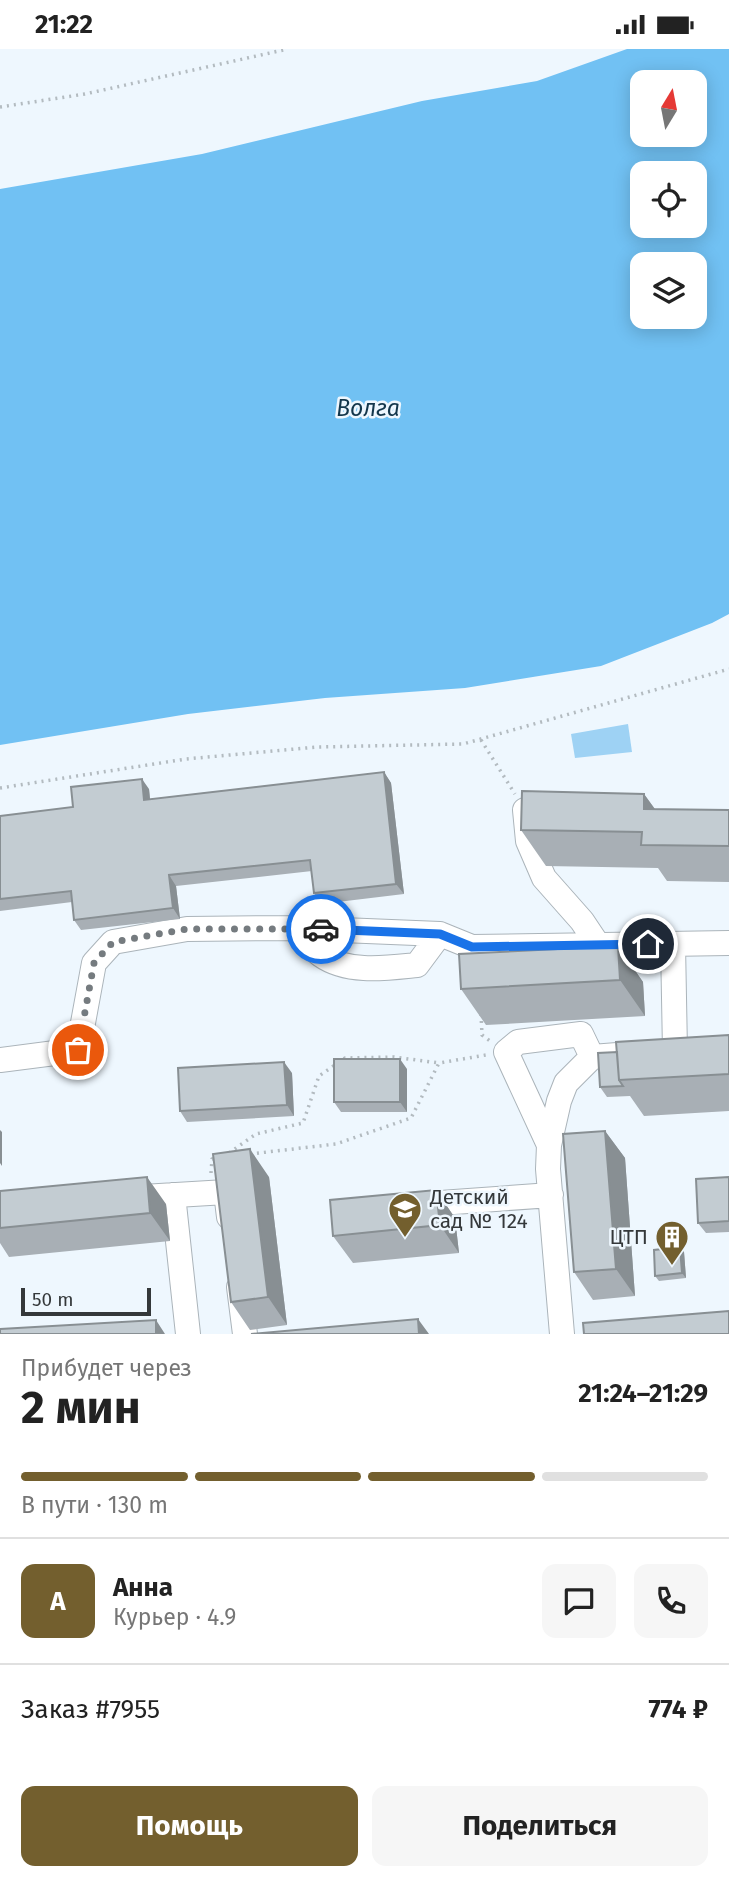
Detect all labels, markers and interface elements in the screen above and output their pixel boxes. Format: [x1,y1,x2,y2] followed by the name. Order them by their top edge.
[35,9,93,40] text: 21:22
[630,70,707,147] north arrow
[630,70,707,329] map controls
[630,161,707,238] button: locate
[630,252,707,329] button: layers
[336,394,400,422] water label: Волга
[286,894,356,964] courier
[302,910,340,948] icon: car
[618,914,678,974] pin
[629,925,667,963] icon: home
[48,1020,108,1080] pin
[59,1031,97,1069] icon: bag
[429,1184,528,1234] place label: Детский сад № 124
[386,1190,424,1239] school or university icon: Детский сад № 124
[653,1218,691,1267] building icon: ЦТП
[609,1224,648,1250] place label: ЦТП
[21,1285,150,1317] scale bar
[32,1288,73,1311] text: 50 m
[21,1354,192,1382] text: Прибудет через
[578,1378,708,1409] text: 21:24–21:29
[21,1380,141,1435] text: 2 мин
[21,1491,168,1519] text: В пути · 130 m
[542,1564,616,1638] button: chat
[634,1564,708,1638] button: phone
[113,1572,173,1603] text: Анна
[50,1586,66,1617] text: А
[113,1603,236,1631] text: Курьер · 4.9
[21,1694,160,1725] text: Заказ #7955
[648,1694,708,1725] text: 774 ₽
[21,1786,358,1866] button: Помощь
[372,1786,708,1866] button: Поделиться

